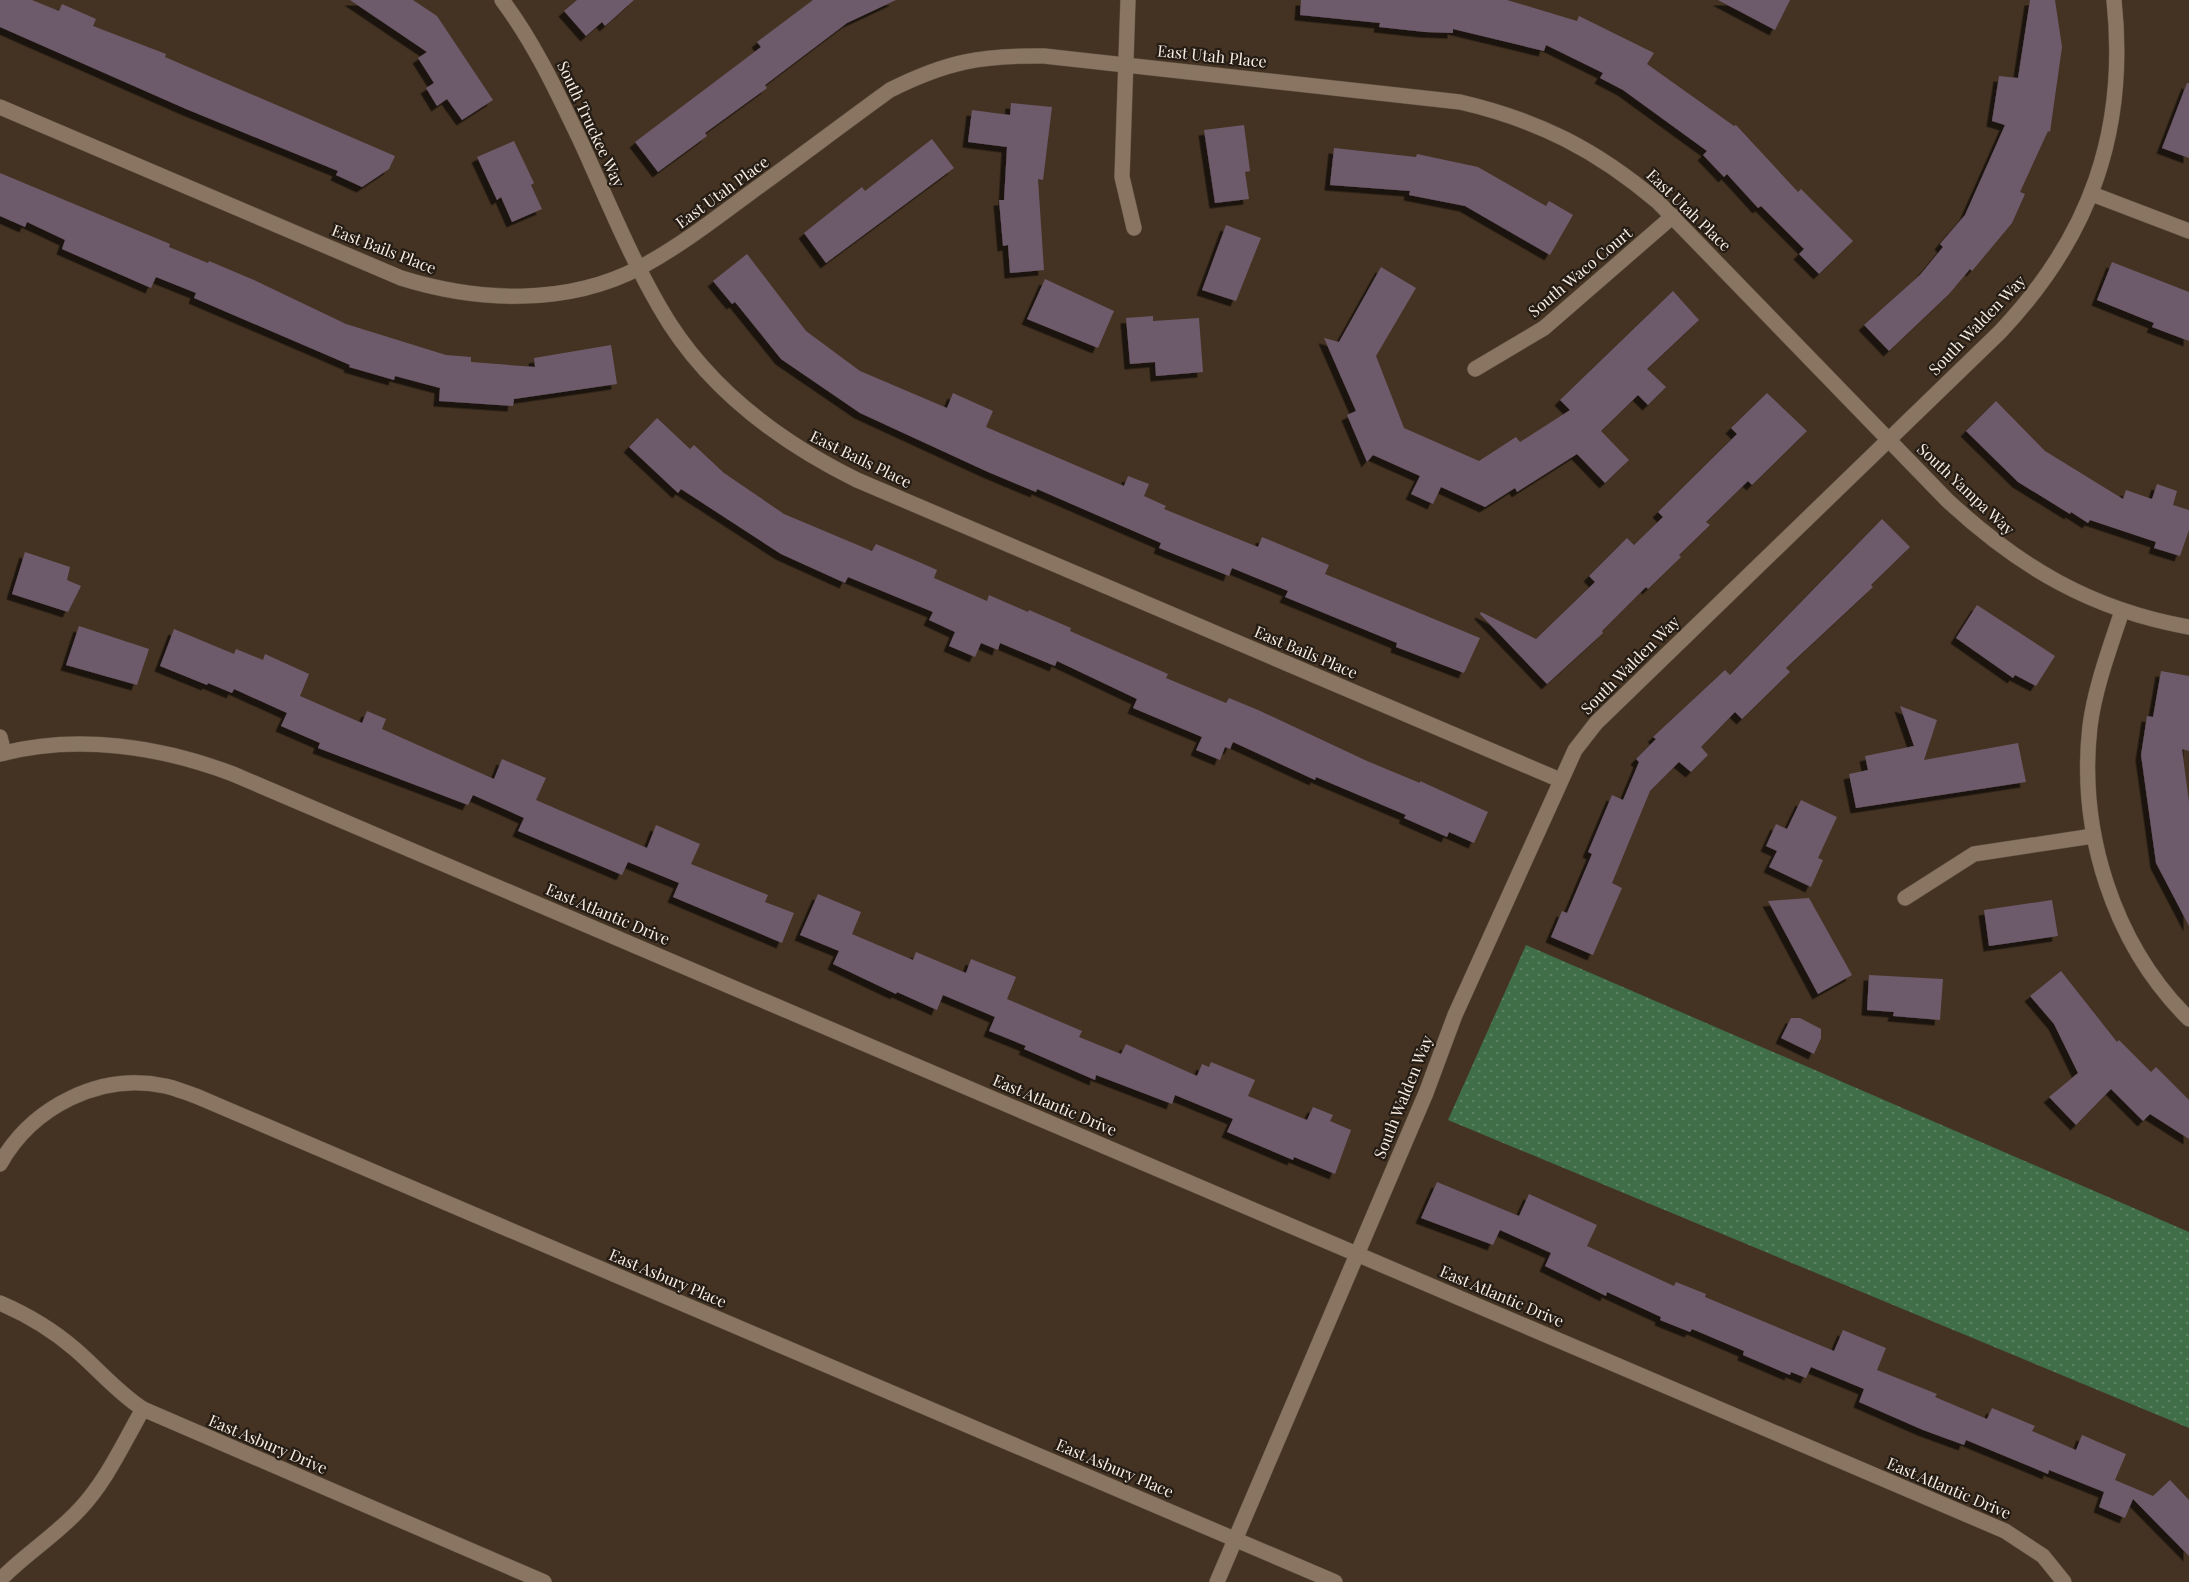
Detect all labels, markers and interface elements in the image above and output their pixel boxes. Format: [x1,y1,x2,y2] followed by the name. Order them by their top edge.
[1156,39,1268,72] street label: East Utah Place
[553,57,630,190] street label: South Truckee Way
[671,151,772,232] street label: East Utah Place
[1643,164,1736,255] street label: East Utah Place
[329,219,439,278] street label: East Bails Place
[1523,222,1636,321] street label: South Waco Court
[1923,270,2030,379] street label: South Walden Way
[807,425,915,492] street label: East Bails Place
[1913,438,2020,539] street label: South Yampa Way
[1576,611,1683,718] street label: South Walden Way
[1251,620,1361,683] street label: East Bails Place
[543,878,673,949] street label: East Atlantic Drive
[1368,1032,1437,1162] street label: South Walden Way
[990,1069,1120,1140] street label: East Atlantic Drive
[606,1243,730,1312] street label: East Asbury Place
[1437,1260,1567,1331] street label: East Atlantic Drive
[206,1409,331,1478] street label: East Asbury Drive
[1053,1433,1177,1502] street label: East Asbury Place
[1884,1452,2014,1523] street label: East Atlantic Drive

